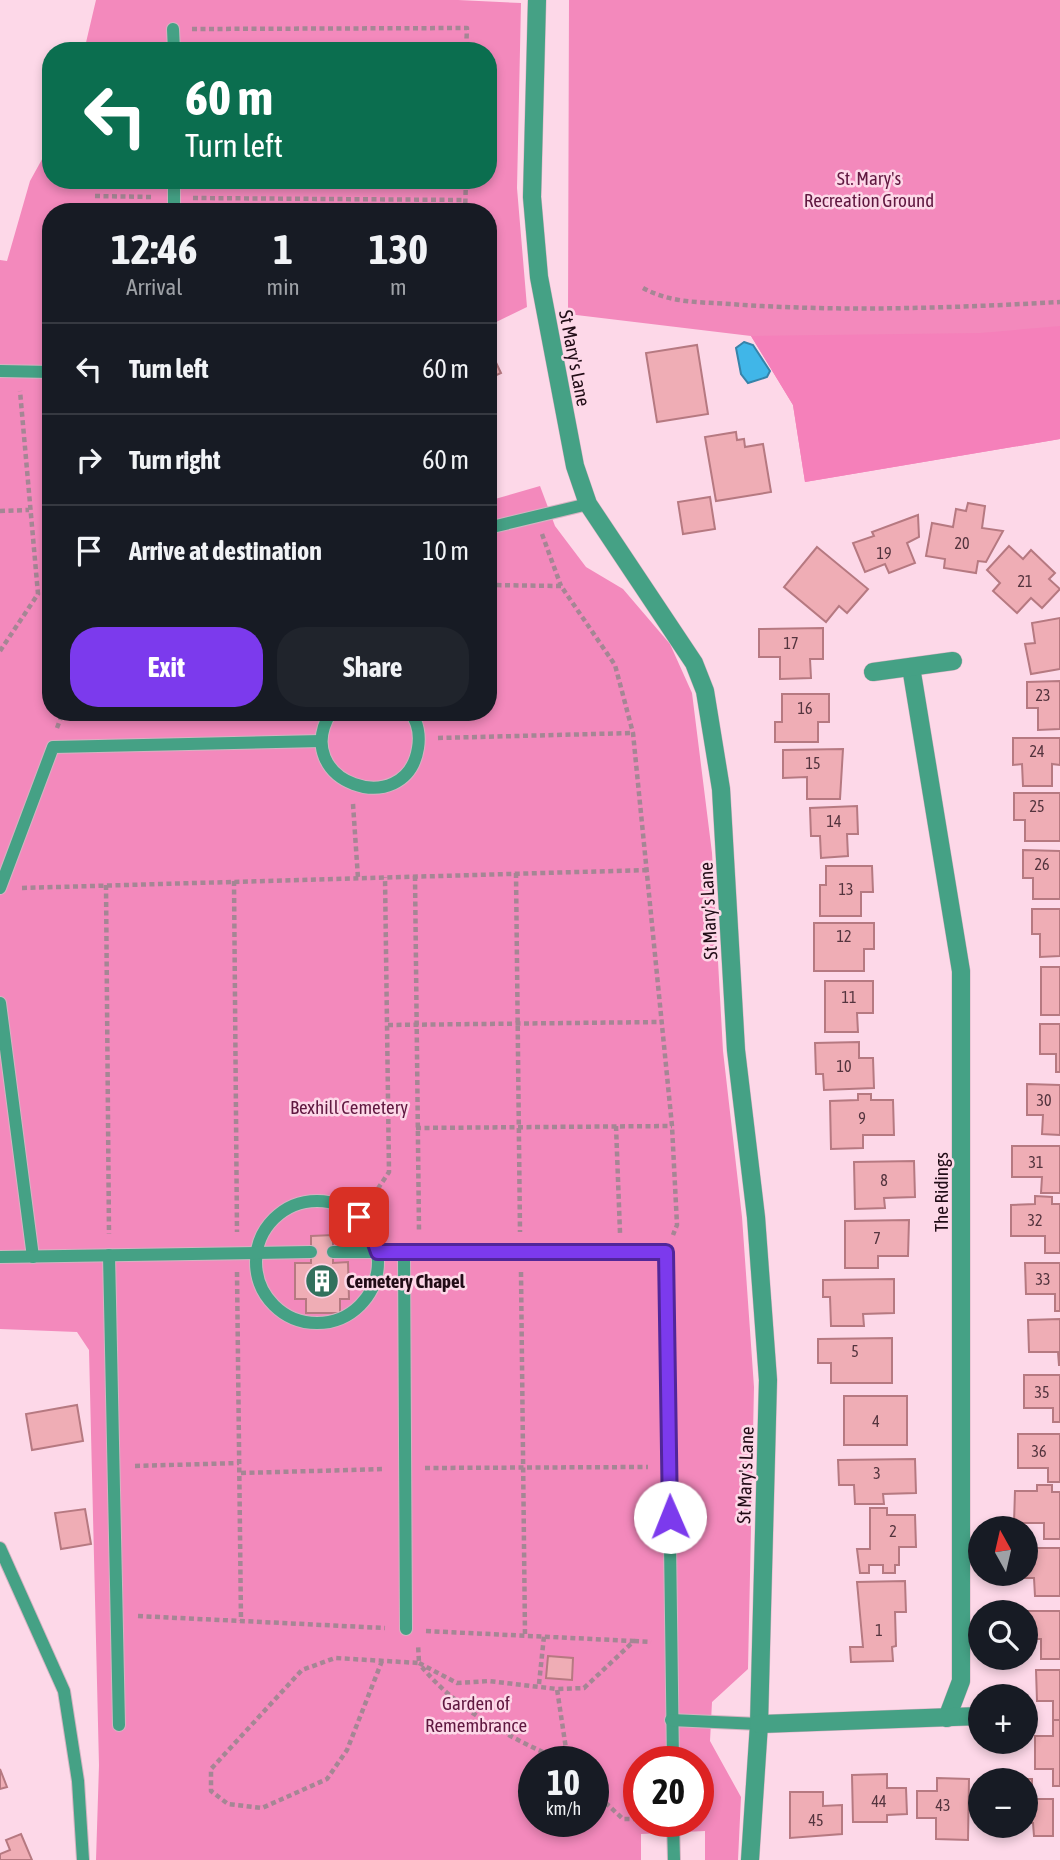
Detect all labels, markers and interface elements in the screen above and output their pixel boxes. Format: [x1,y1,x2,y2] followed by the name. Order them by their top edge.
[185,69,273,125] text: 60 m
[70,70,161,161] icon: left
[185,127,283,164] text: Turn left
[804,167,934,211] park label: St. Mary's Recreation Ground
[111,225,198,273] text: 12:46
[273,225,293,273] text: 1
[369,225,428,273] text: 130
[126,274,182,300] text: Arrival
[267,274,300,300] text: min
[390,274,407,300] text: m
[555,308,595,408] street label: St Mary's Lane
[70,350,108,388] icon: left
[129,354,209,384] text: Turn left
[422,354,469,384] text: 60 m
[70,441,108,479] icon: right
[129,445,220,475] text: Turn right
[422,445,469,475] text: 60 m
[70,532,108,570] icon: arrive
[954,534,970,552] house number: 20
[129,536,322,566] text: Arrive at destination
[422,536,469,566] text: 10 m
[876,544,892,562] house number: 19
[1017,572,1033,590] house number: 21
[70,627,263,707] button: Exit
[277,627,469,707] button: Share
[783,634,799,652] house number: 17
[1035,686,1051,704] house number: 23
[797,699,813,717] house number: 16
[1029,742,1045,760] house number: 24
[805,754,821,772] house number: 15
[1029,797,1045,815] house number: 25
[826,812,842,830] house number: 14
[1034,855,1050,873] house number: 26
[694,862,722,960] street label: St Mary's Lane
[838,880,854,898] house number: 13
[836,927,852,945] house number: 12
[841,988,857,1006] house number: 11
[836,1057,852,1075] house number: 10
[1036,1091,1052,1109] house number: 30
[290,1096,408,1118] park label: Bexhill Cemetery
[858,1109,866,1127] house number: 9
[930,1152,952,1232] street label: The Ridings
[1028,1153,1044,1171] house number: 31
[880,1171,888,1189] house number: 8
[329,1187,389,1247] pin
[340,1198,378,1236] icon: arrive
[1027,1211,1043,1229] house number: 32
[873,1229,881,1247] house number: 7
[303,1262,341,1300] building icon: Cemetery Chapel
[346,1270,466,1292] place label: Cemetery Chapel
[1035,1270,1051,1288] house number: 33
[851,1342,859,1360] house number: 5
[1034,1383,1050,1401] house number: 35
[872,1412,880,1430] house number: 4
[732,1426,758,1524] street label: St Mary's Lane
[1031,1442,1047,1460] house number: 36
[873,1464,881,1482] house number: 3
[633,1480,707,1554] position arrow
[968,1516,1038,1586] north arrow
[968,1516,1038,1838] map controls
[889,1522,897,1540] house number: 2
[968,1600,1038,1670] button: search
[875,1621,883,1639] house number: 1
[968,1684,1038,1754] button: +
[425,1692,527,1736] park label: Garden of Remembrance
[623,1746,714,1837] speed limit sign: 20
[547,1762,580,1802] text: 10
[968,1768,1038,1838] button: −
[871,1792,887,1810] house number: 44
[935,1796,951,1814] house number: 43
[546,1798,581,1819] text: km/h
[808,1811,824,1829] house number: 45

